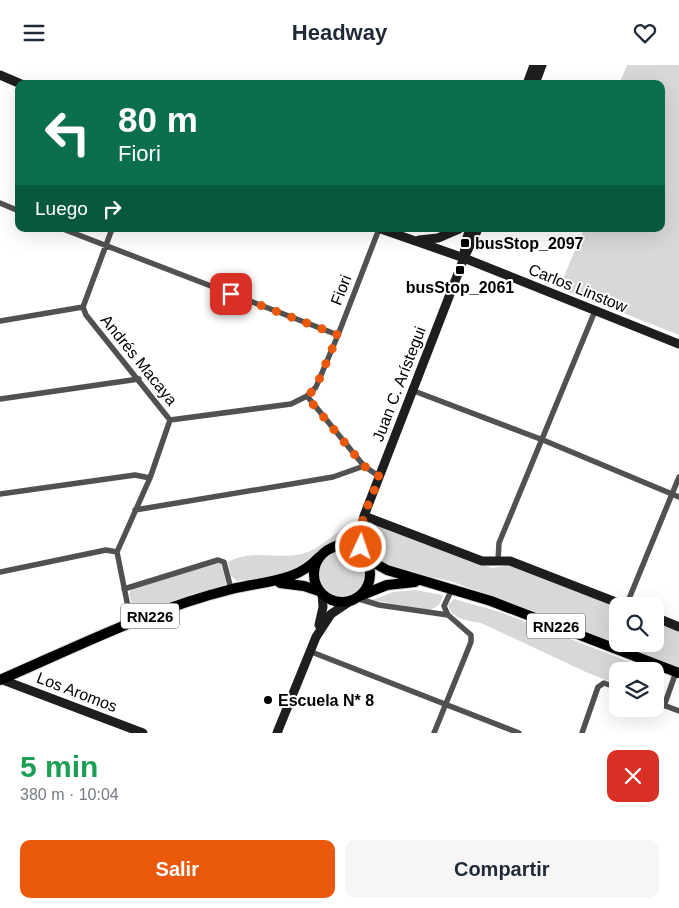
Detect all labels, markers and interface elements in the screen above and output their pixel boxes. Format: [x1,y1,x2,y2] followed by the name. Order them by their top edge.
[20,19,48,47] icon: menu
[631,19,659,47] icon: heart
[292,20,387,45] text: Headway
[35,100,100,165] icon: left
[118,100,198,139] text: 80 m
[118,141,161,166] text: Fiori
[98,195,126,223] icon: right
[35,198,88,219] text: Luego
[475,235,584,252] place label: busStop_2097
[459,237,471,249] marker: busStop_2097
[526,260,630,316] street label: Carlos Linstow
[454,264,466,276] marker: busStop_2061
[327,272,355,308] street label: Fiori
[210,273,252,315] pin
[406,279,514,296] place label: busStop_2061
[217,280,245,308] icon: arrive
[97,311,181,409] street label: Andrés Macaya
[369,324,429,444] street label: Juan C. Arístegui
[334,520,386,572] position arrow
[609,597,664,717] map controls
[609,597,664,652] button: search
[121,603,179,629] road number: RN226
[527,613,585,639] road number: RN226
[609,662,664,717] button: layers
[35,669,119,715] street label: Los Aromos
[278,692,374,709] place label: Escuela N* 8
[262,694,274,706] marker: Escuela N* 8
[20,750,98,783] text: 5 min
[607,750,659,802] button: close
[20,786,119,803] text: 380 m · 10:04
[20,840,335,898] button: Salir
[345,840,659,898] button: Compartir

